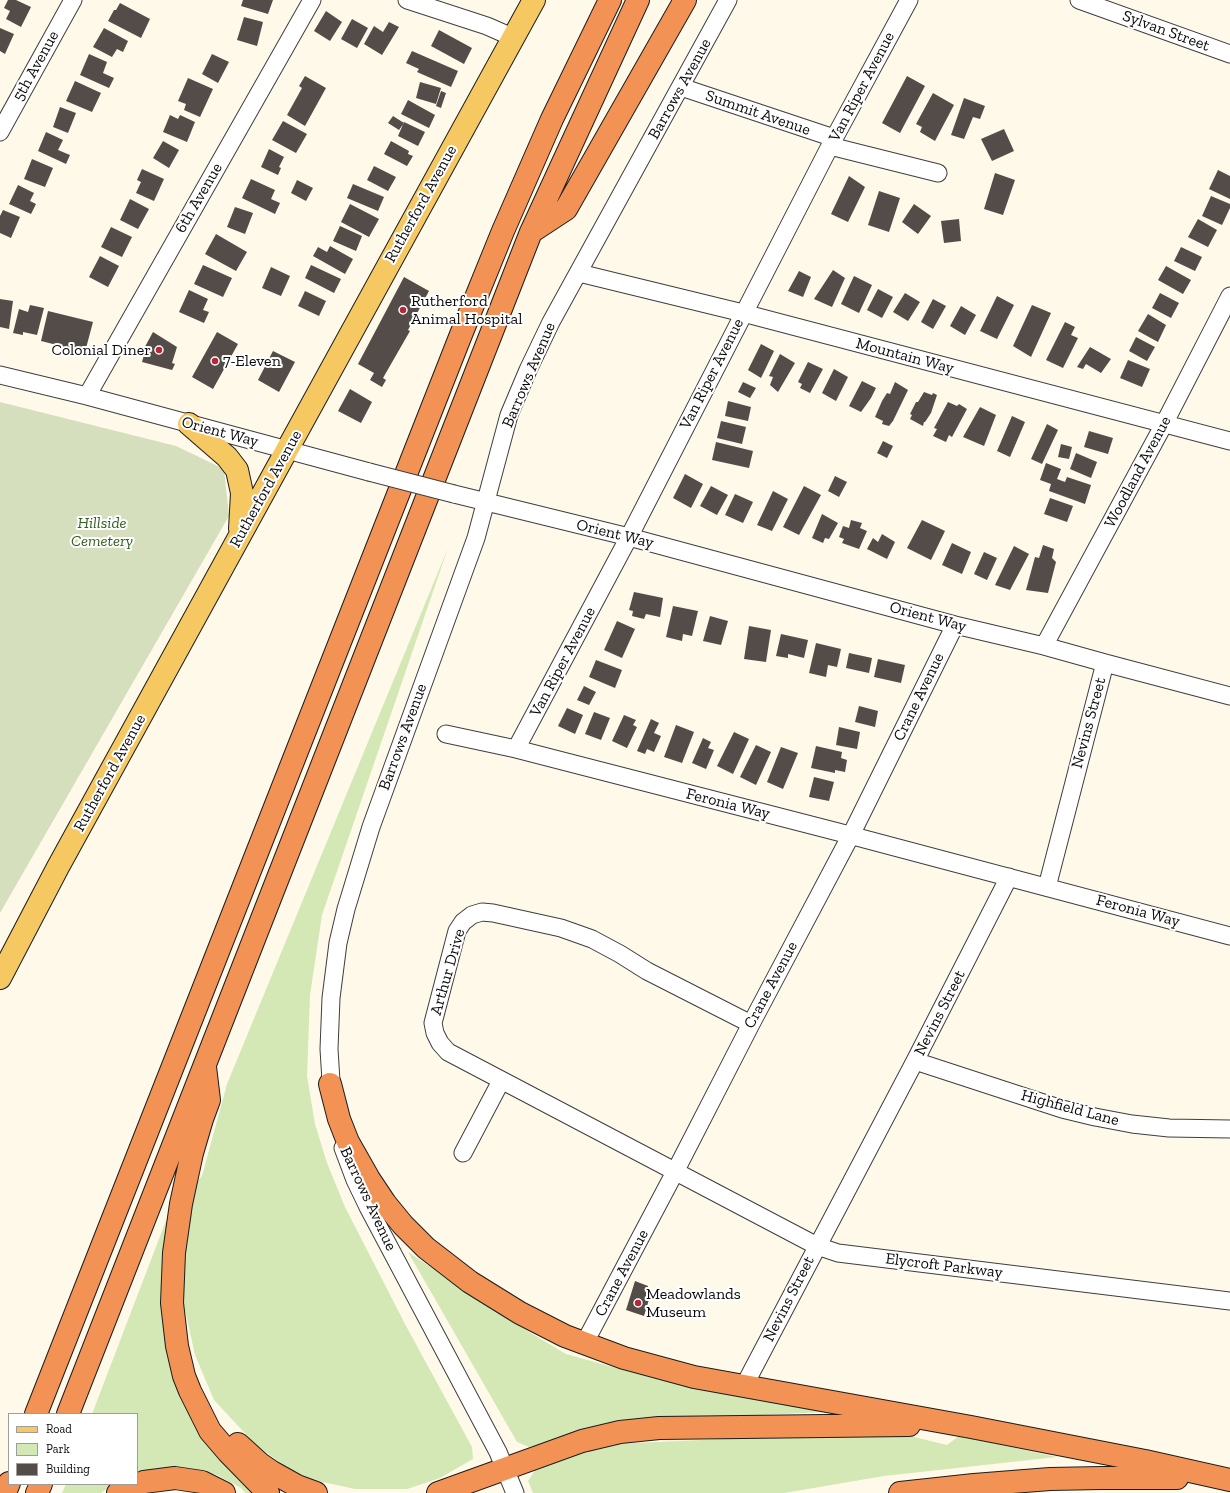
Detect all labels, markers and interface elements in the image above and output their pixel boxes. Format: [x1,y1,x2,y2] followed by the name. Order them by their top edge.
[1120,6,1212,56] street label: Sylvan Street
[9,27,63,105] street label: 5th Avenue
[825,29,899,145] street label: Van Riper Avenue
[644,35,716,143] street label: Barrows Avenue
[703,86,813,140] street label: Summit Avenue
[381,142,461,266] street label: Rutherford Avenue
[171,160,227,236] street label: 6th Avenue
[411,291,523,329] place label: Rutherford Animal Hospital
[398,305,408,315] marker: Rutherford Animal Hospital
[676,315,748,433] street label: Van Riper Avenue
[498,320,560,430] street label: Barrows Avenue
[854,334,956,378] street label: Mountain Way
[52,340,151,360] place label: Colonial Diner
[154,345,164,355] marker: Colonial Diner
[223,351,281,371] place label: 7-Eleven
[210,356,220,366] marker: 7-Eleven
[179,413,261,451] street label: Orient Way
[1100,413,1176,531] street label: Woodland Avenue
[226,427,306,551] street label: Rutherford Avenue
[71,513,133,551] park label: Hillside Cemetery
[574,515,656,553] street label: Orient Way
[887,598,969,636] street label: Orient Way
[526,604,600,720] street label: Van Riper Avenue
[889,650,949,744] street label: Crane Avenue
[1068,675,1110,771] street label: Nevins Street
[375,681,431,793] street label: Barrows Avenue
[70,711,150,835] street label: Rutherford Avenue
[684,784,772,824] street label: Feronia Way
[1094,891,1182,931] street label: Feronia Way
[427,927,469,1017] street label: Arthur Drive
[740,938,802,1032] street label: Crane Avenue
[910,967,970,1059] street label: Nevins Street
[1019,1086,1121,1130] street label: Highfield Lane
[336,1144,400,1254] street label: Barrows Avenue
[591,1226,653,1320] street label: Crane Avenue
[884,1249,1004,1283] street label: Elycroft Parkway
[759,1253,819,1345] street label: Nevins Street
[646,1284,741,1322] place label: Meadowlands Museum
[633,1298,643,1308] marker: Meadowlands Museum
[8,1413,138,1485] legend
[46,1422,72,1436] text: Road
[46,1442,70,1456] text: Park
[46,1462,90,1476] text: Building

